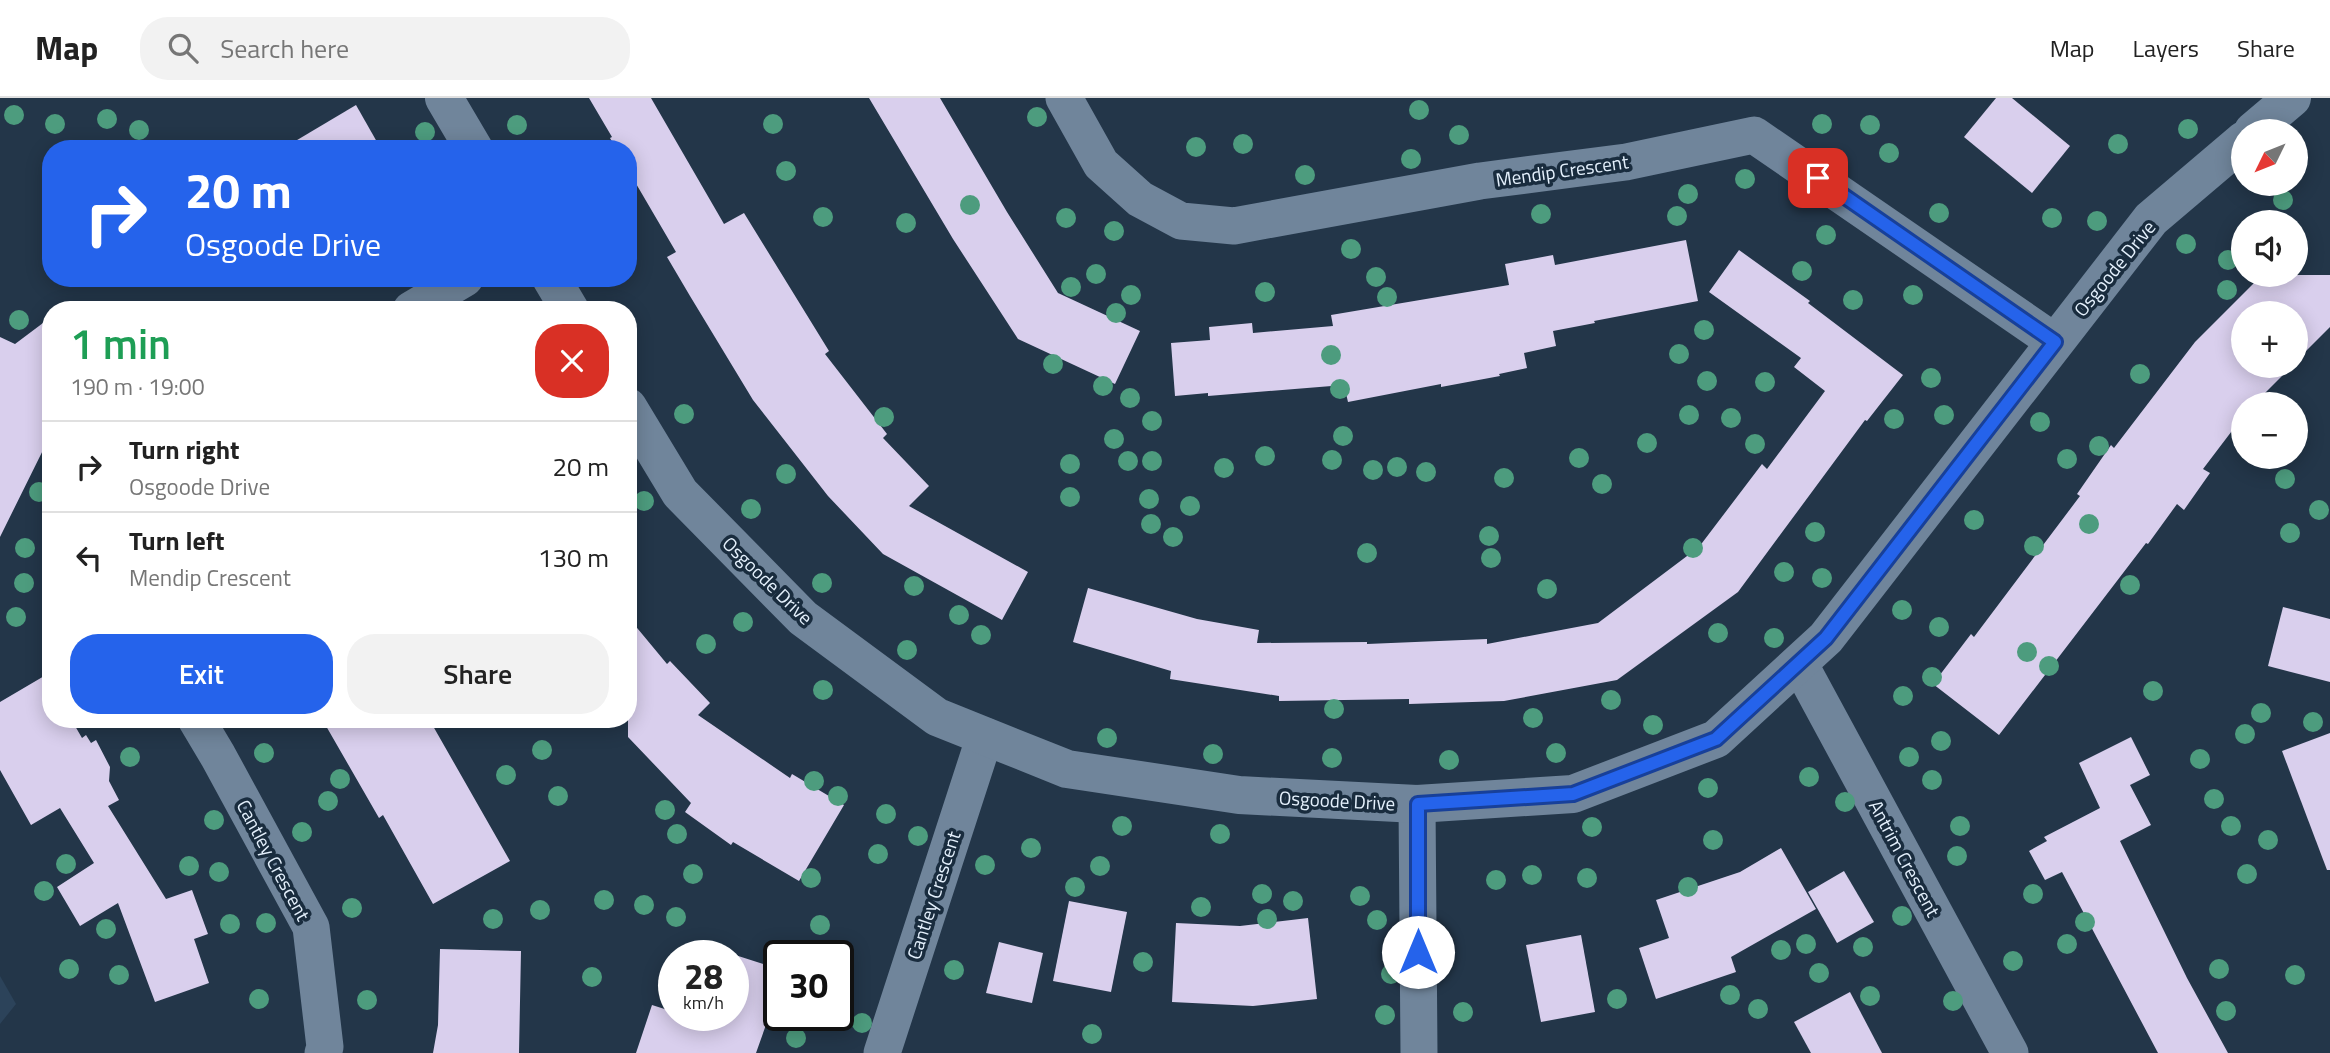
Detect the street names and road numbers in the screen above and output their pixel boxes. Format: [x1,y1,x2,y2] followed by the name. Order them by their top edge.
[1494,146,1631,194] street label: Mendip Crescent
[2066,214,2162,322] street label: Osgoode Drive
[716,529,820,631] street label: Osgoode Drive
[1278,782,1396,818] street label: Osgoode Drive
[230,794,318,926] street label: Cantley Crescent
[1862,794,1948,922] street label: Antrim Crescent
[899,827,968,963] street label: Cantley Crescent

